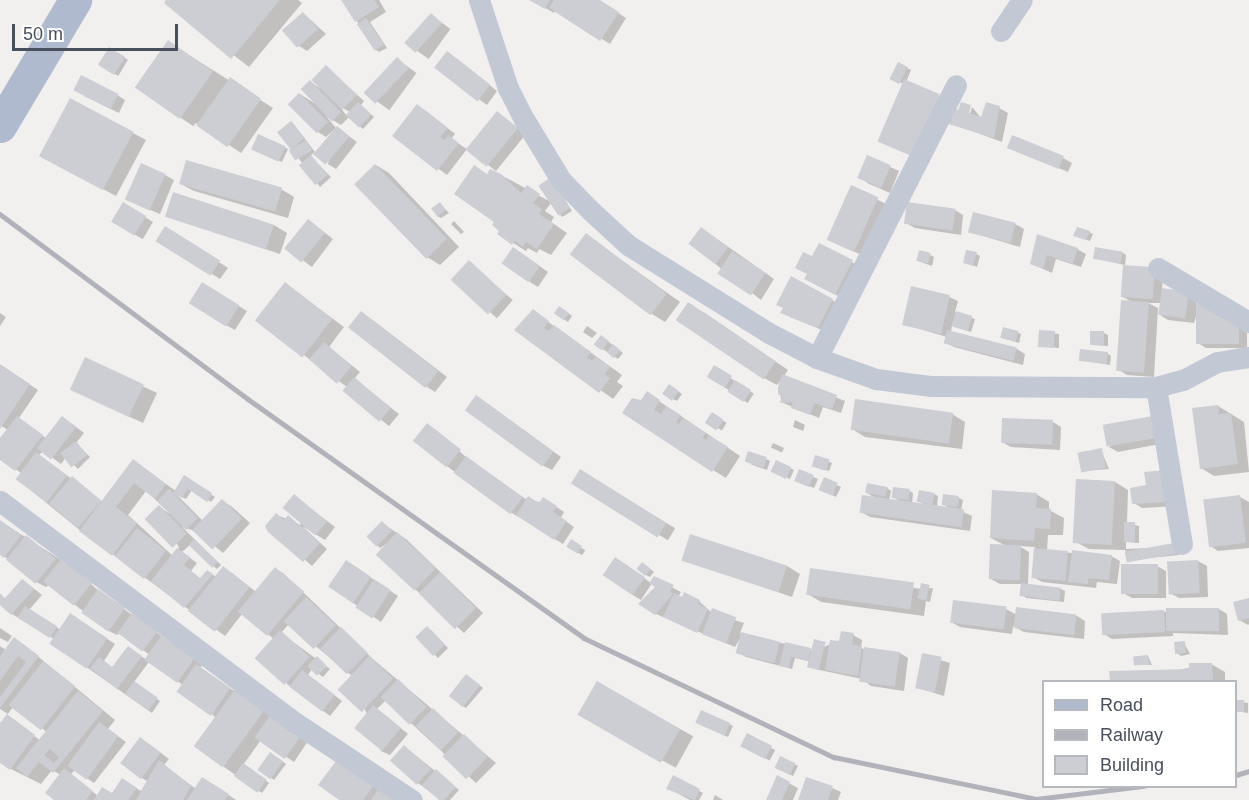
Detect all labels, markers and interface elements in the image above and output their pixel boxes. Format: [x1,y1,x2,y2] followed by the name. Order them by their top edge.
[15,12,182,50] scale bar
[23,24,63,44] text: 50 m
[1042,680,1237,788] legend
[1100,695,1143,715] text: Road
[1100,725,1163,745] text: Railway
[1100,755,1164,775] text: Building

